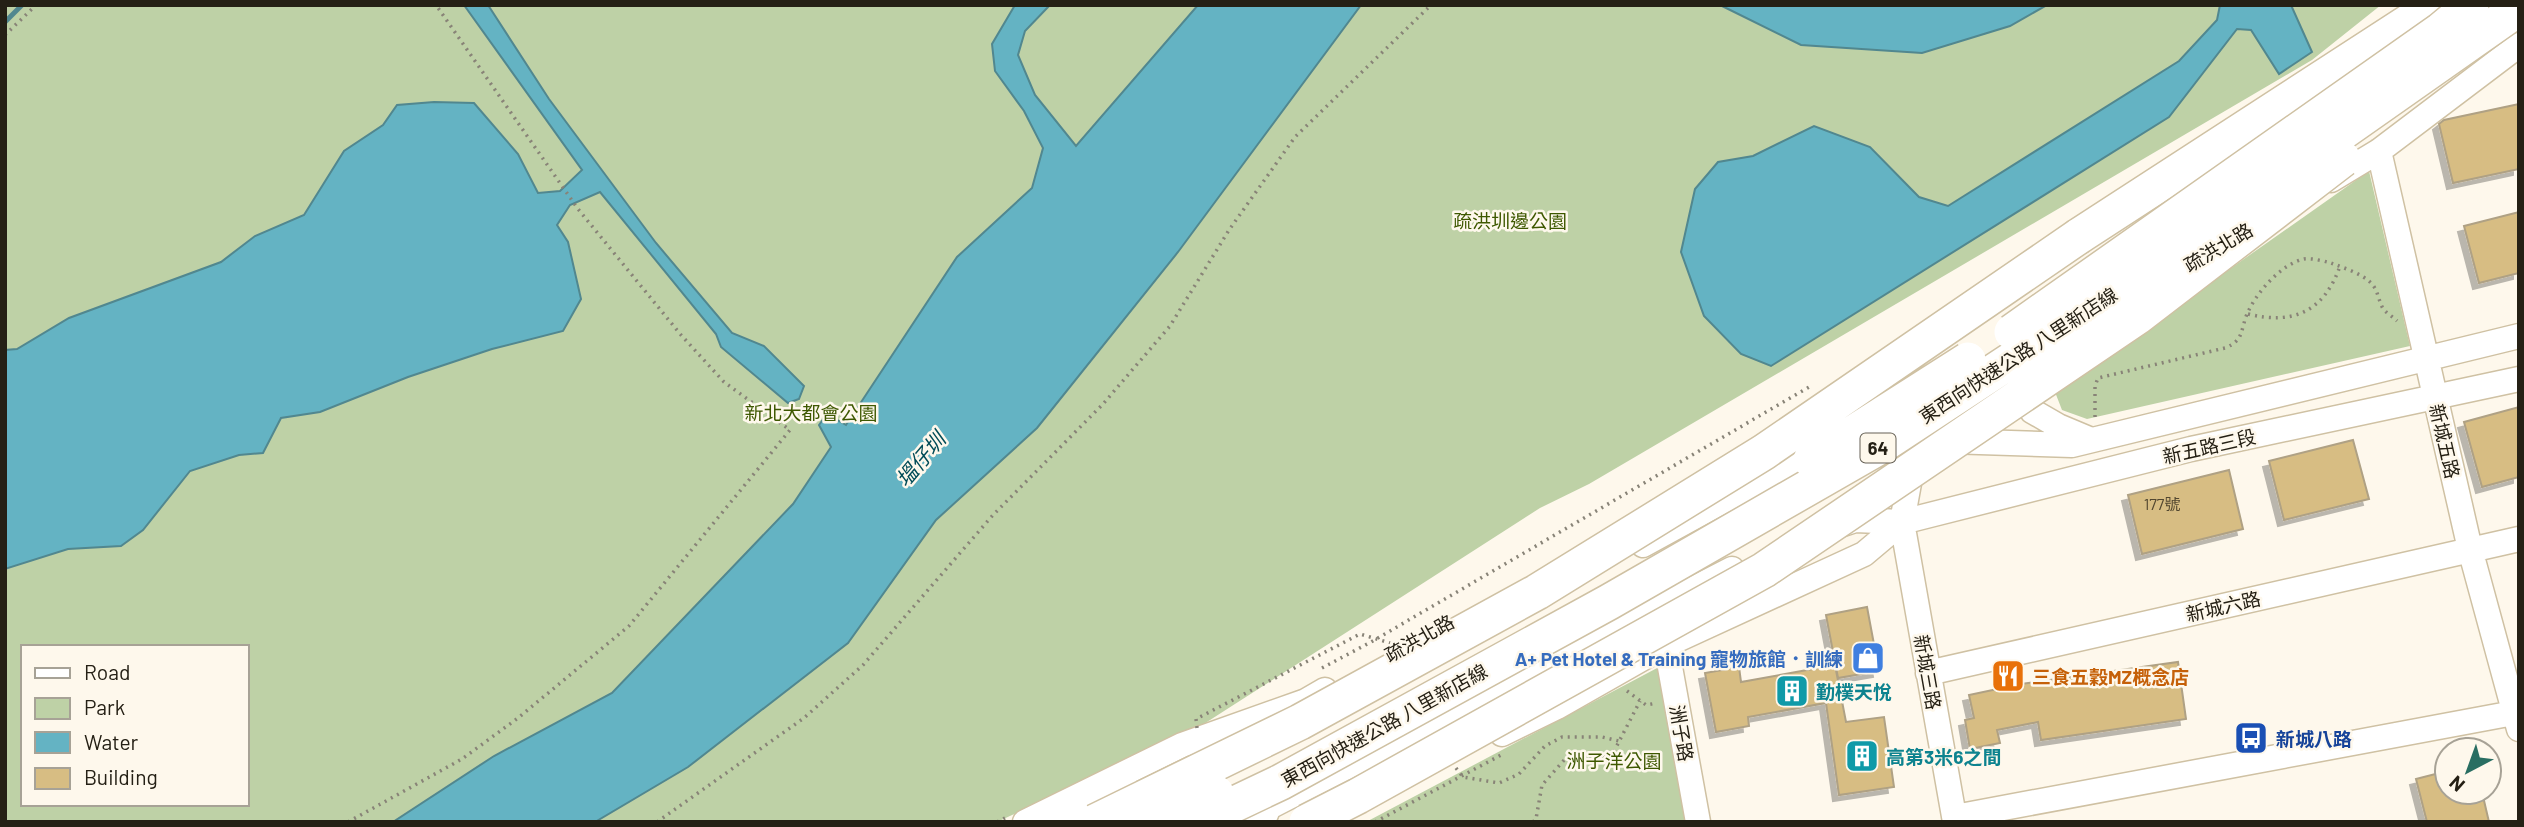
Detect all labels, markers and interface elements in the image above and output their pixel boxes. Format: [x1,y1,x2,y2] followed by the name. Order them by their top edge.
[1453,209,1567,232] park label: 疏洪圳邊公園
[2179,218,2257,276] street label: 疏洪北路
[1915,282,2121,428] street label: 東西向快速公路 八里新店線
[744,401,878,424] park label: 新北大都會公園
[2425,401,2465,481] street label: 新城五路
[2160,424,2258,468] street label: 新五路三段
[890,425,952,491] water label: 塭仔圳
[1860,434,1896,462] road number: 64
[2144,494,2180,513] house number: 177號
[2183,586,2263,626] street label: 新城六路
[1380,610,1458,666] street label: 疏洪北路
[1910,633,1946,711] street label: 新城三路
[1849,639,1887,677] shop icon: A+ Pet Hotel & Training 寵物旅館．訓練
[21,645,248,806] legend
[1515,647,1843,670] place label: A+ Pet Hotel & Training 寵物旅館．訓練
[1989,657,2027,695] restaurant icon: 三食五穀MZ概念店
[84,659,130,684] text: Road
[1277,659,1491,791] street label: 東西向快速公路 八里新店線
[2032,665,2189,688] place label: 三食五穀MZ概念店
[1773,672,1811,710] building icon: 勤樸天悅
[1816,680,1892,703] place label: 勤樸天悅
[84,694,125,719] text: Park
[1666,703,1698,763] street label: 洲子路
[2232,719,2270,757] bus stop icon: 新城八路
[2276,727,2352,750] place label: 新城八路
[84,729,139,754] text: Water
[2433,736,2503,806] north arrow
[1843,737,1881,775] building icon: 高第3米6之間
[1886,745,2001,768] place label: 高第3米6之間
[1566,749,1662,772] park label: 洲子洋公園
[84,764,158,789] text: Building
[2444,771,2469,797] text: N

